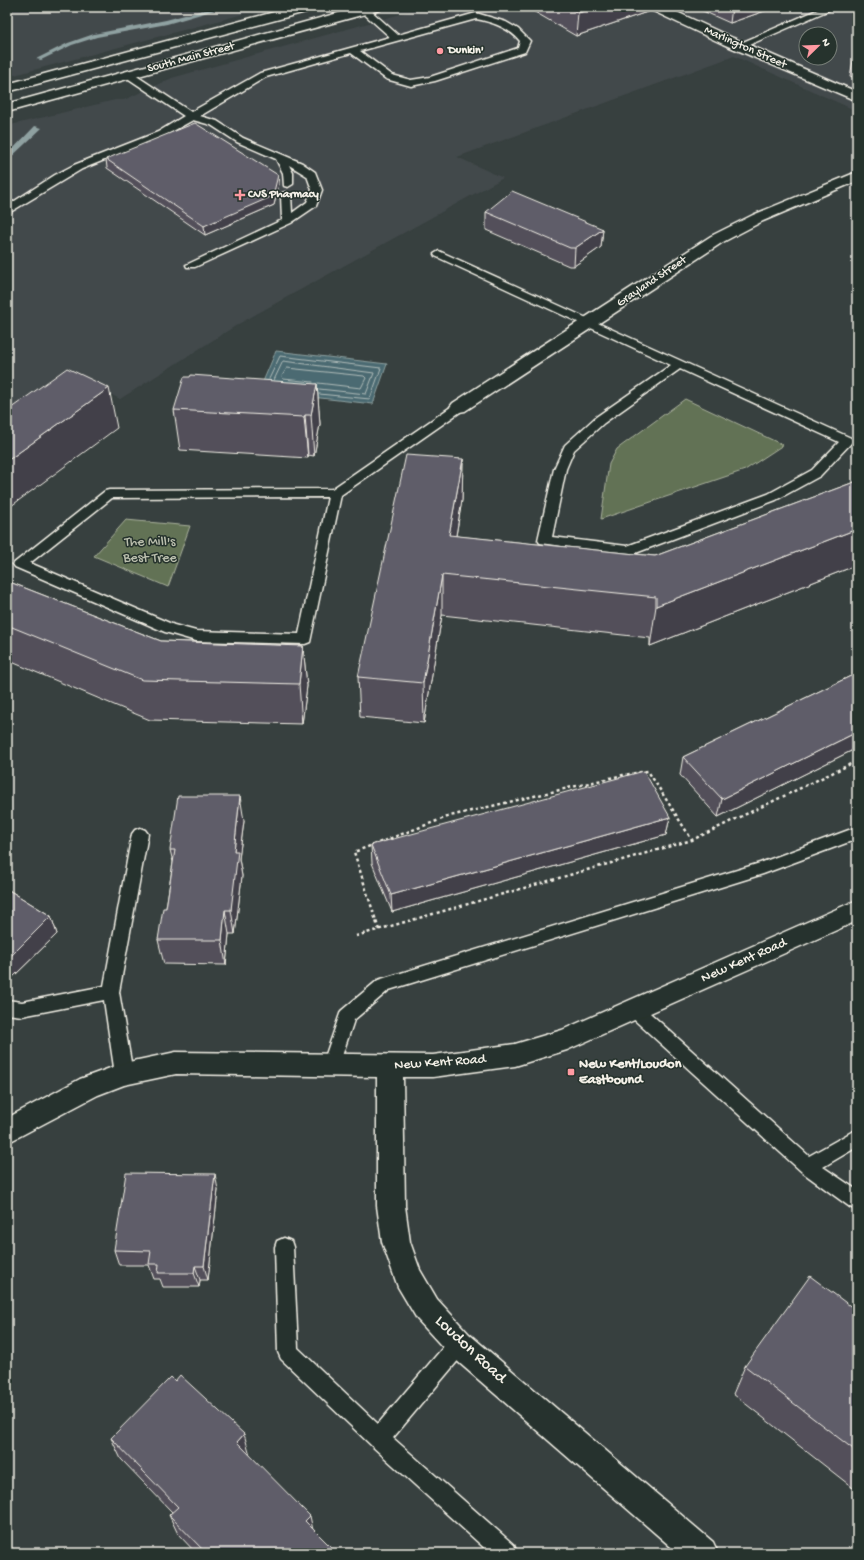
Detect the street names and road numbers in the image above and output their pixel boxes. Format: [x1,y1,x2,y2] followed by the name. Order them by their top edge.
[702,24,789,73] street label: Marlington Street
[146,39,237,76] street label: South Main Street
[614,253,691,311] street label: Grayland Street
[699,934,791,987] street label: New Kent Road
[394,1051,488,1075] street label: New Kent Road
[430,1312,512,1390] street label: Loudon Road

